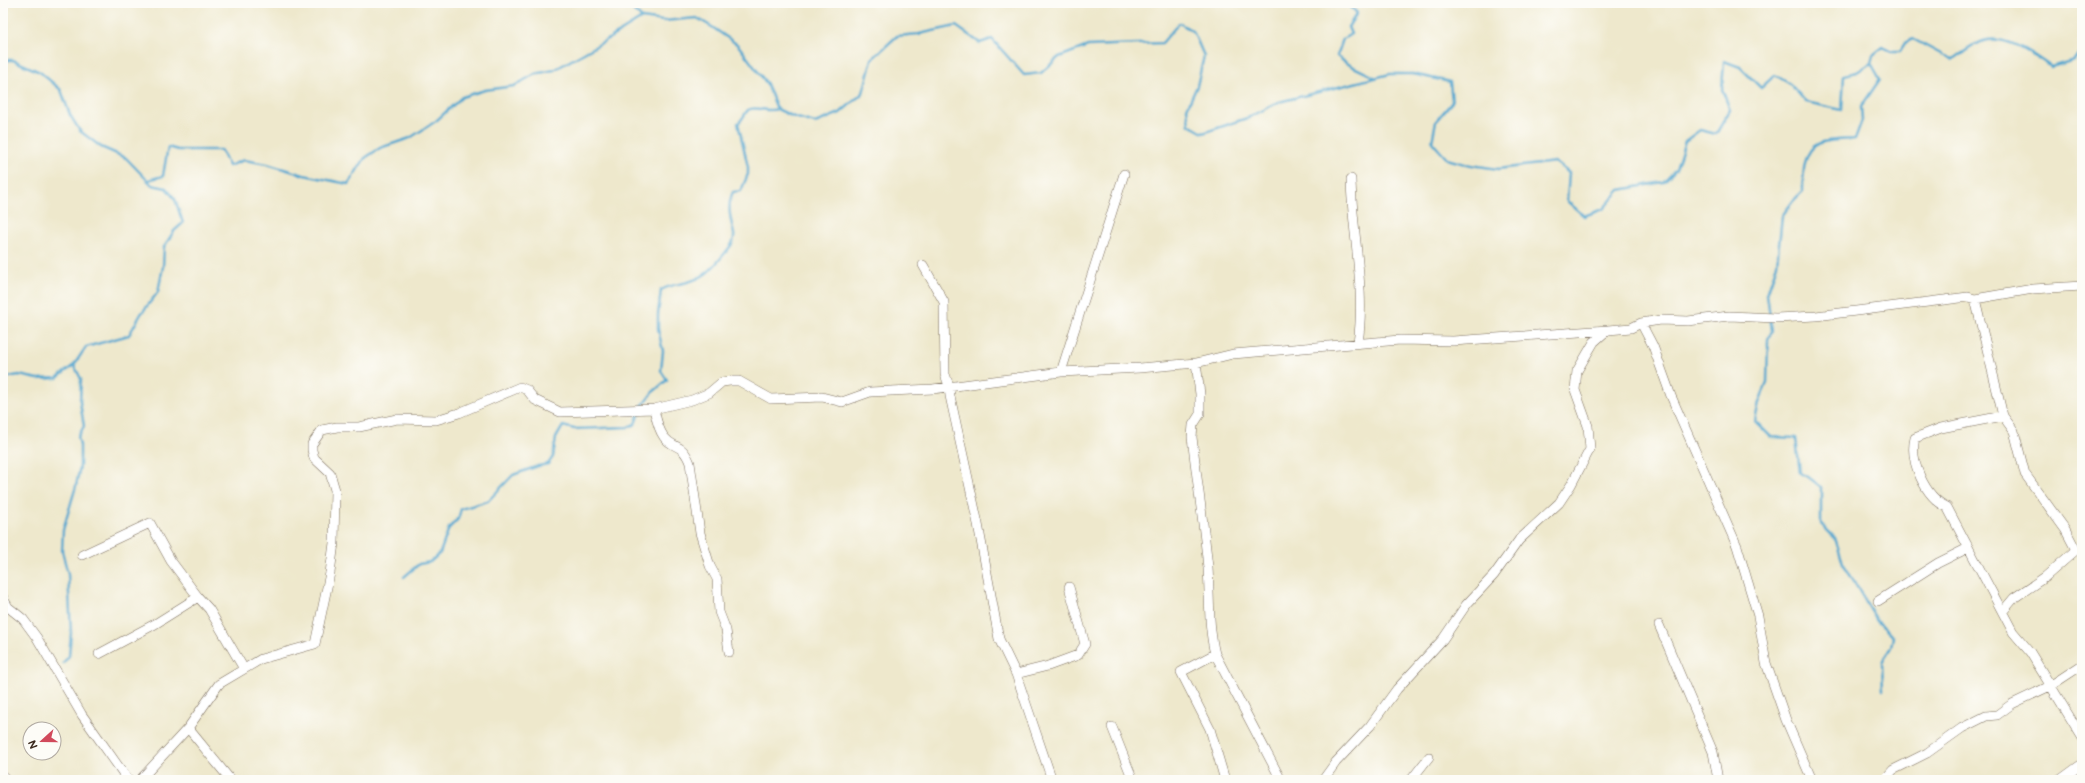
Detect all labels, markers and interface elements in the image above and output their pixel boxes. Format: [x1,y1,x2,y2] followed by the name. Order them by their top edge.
[22,721,62,761] north arrow
[26,738,41,751] text: N

